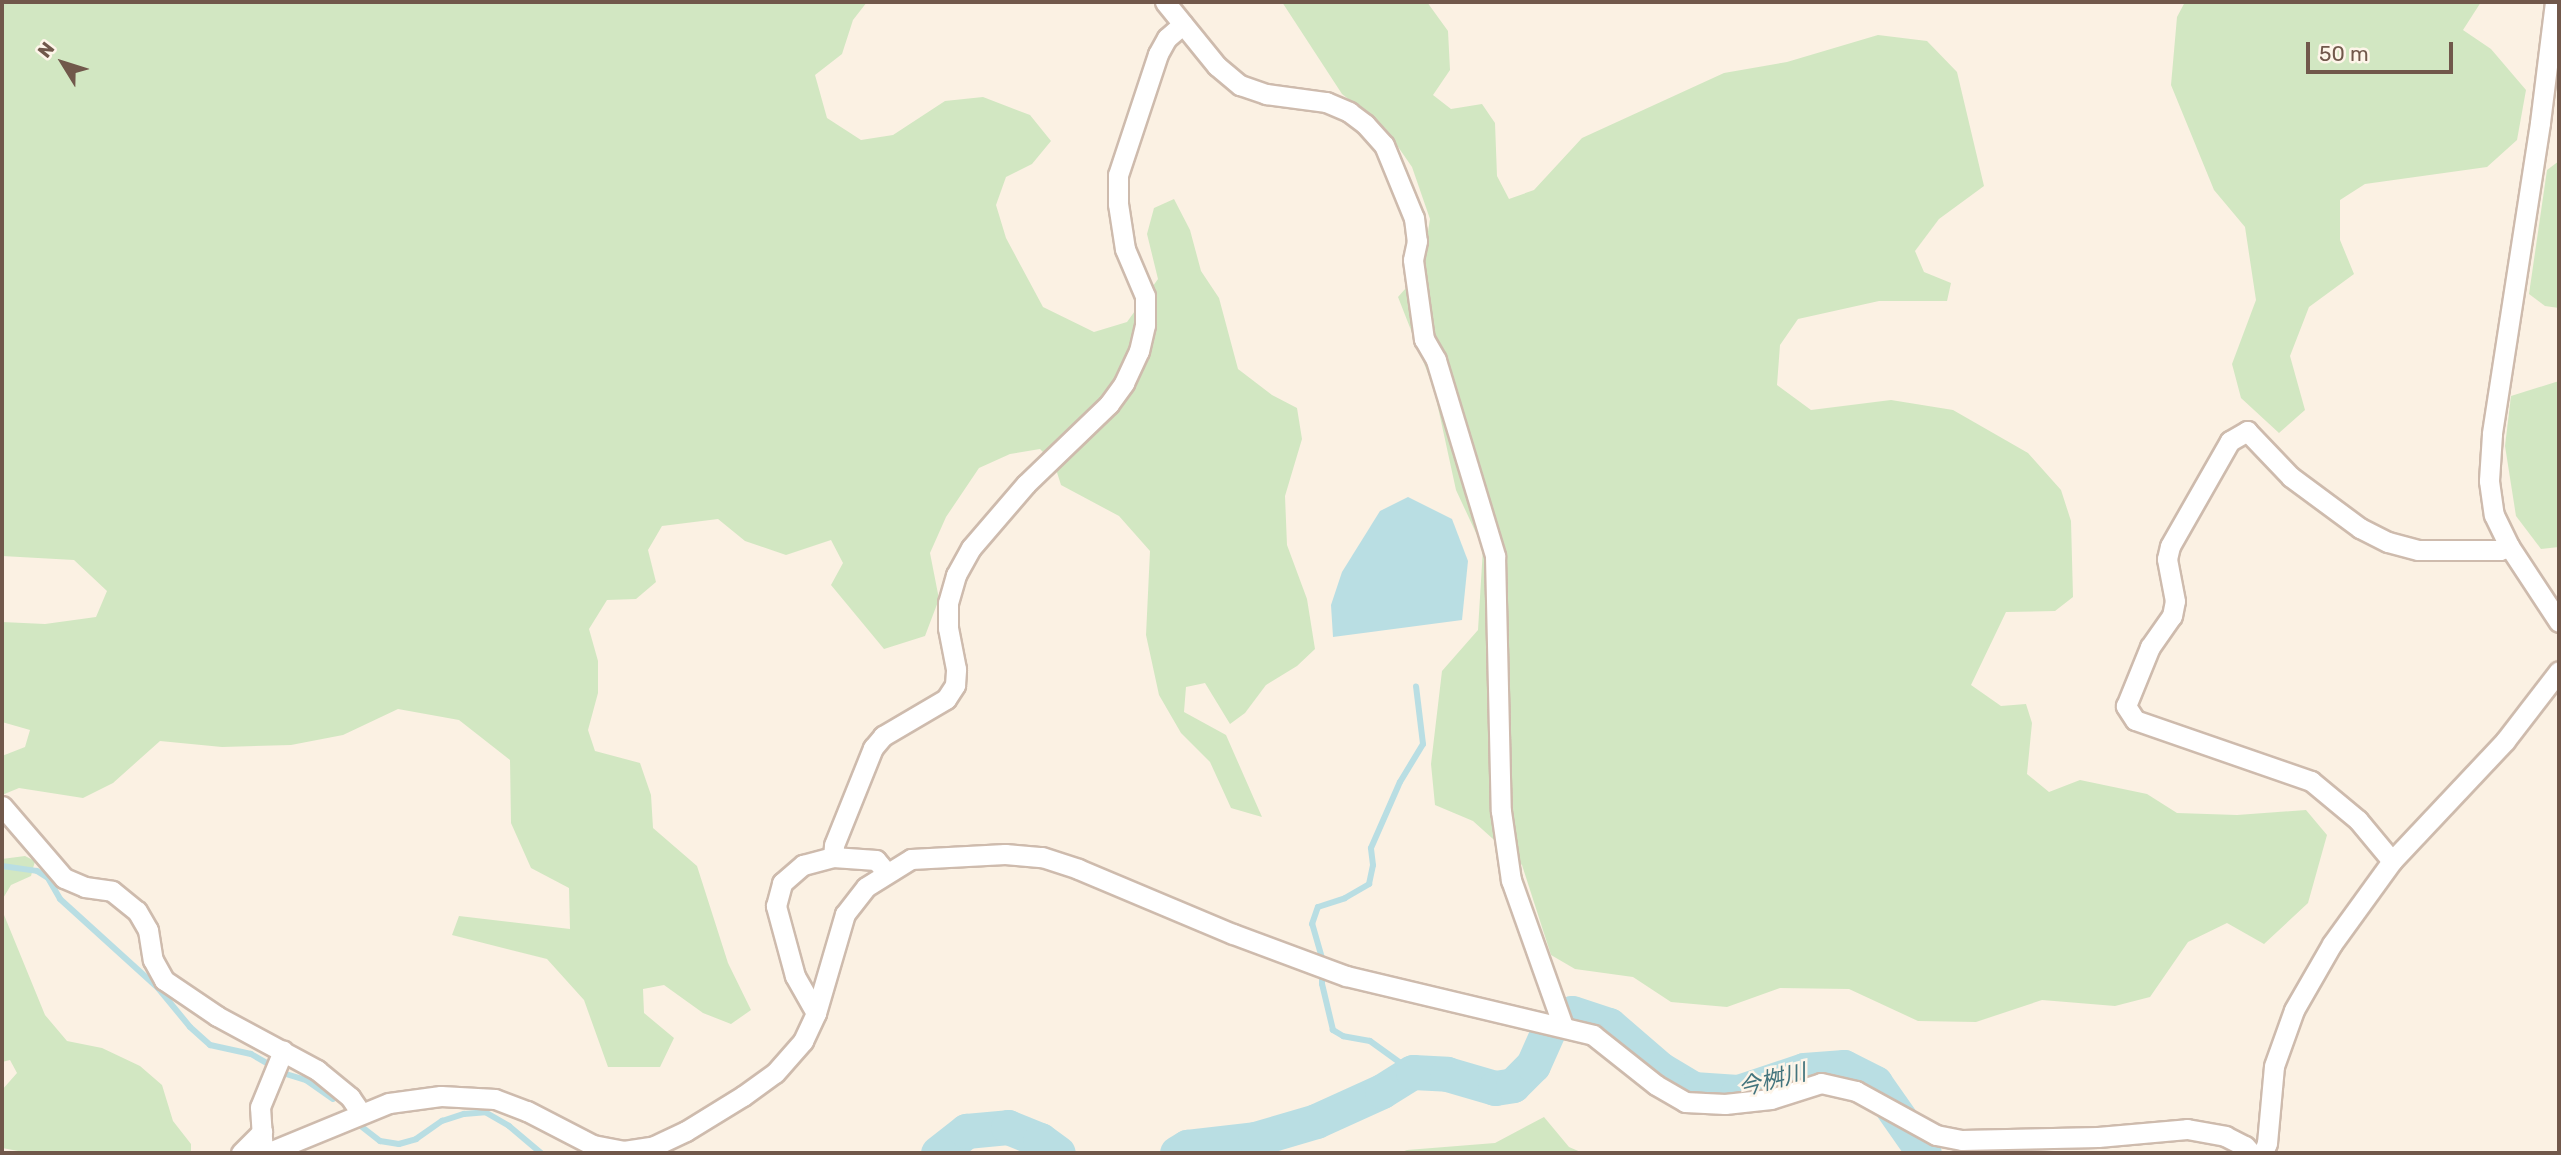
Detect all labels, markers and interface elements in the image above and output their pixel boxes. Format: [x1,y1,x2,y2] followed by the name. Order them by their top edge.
[28,28,98,98] north arrow
[2309,28,2456,72] scale bar
[33,37,59,62] text: N
[2319,41,2369,66] text: 50 m
[1735,1058,1809,1102] water label: 今桝川

